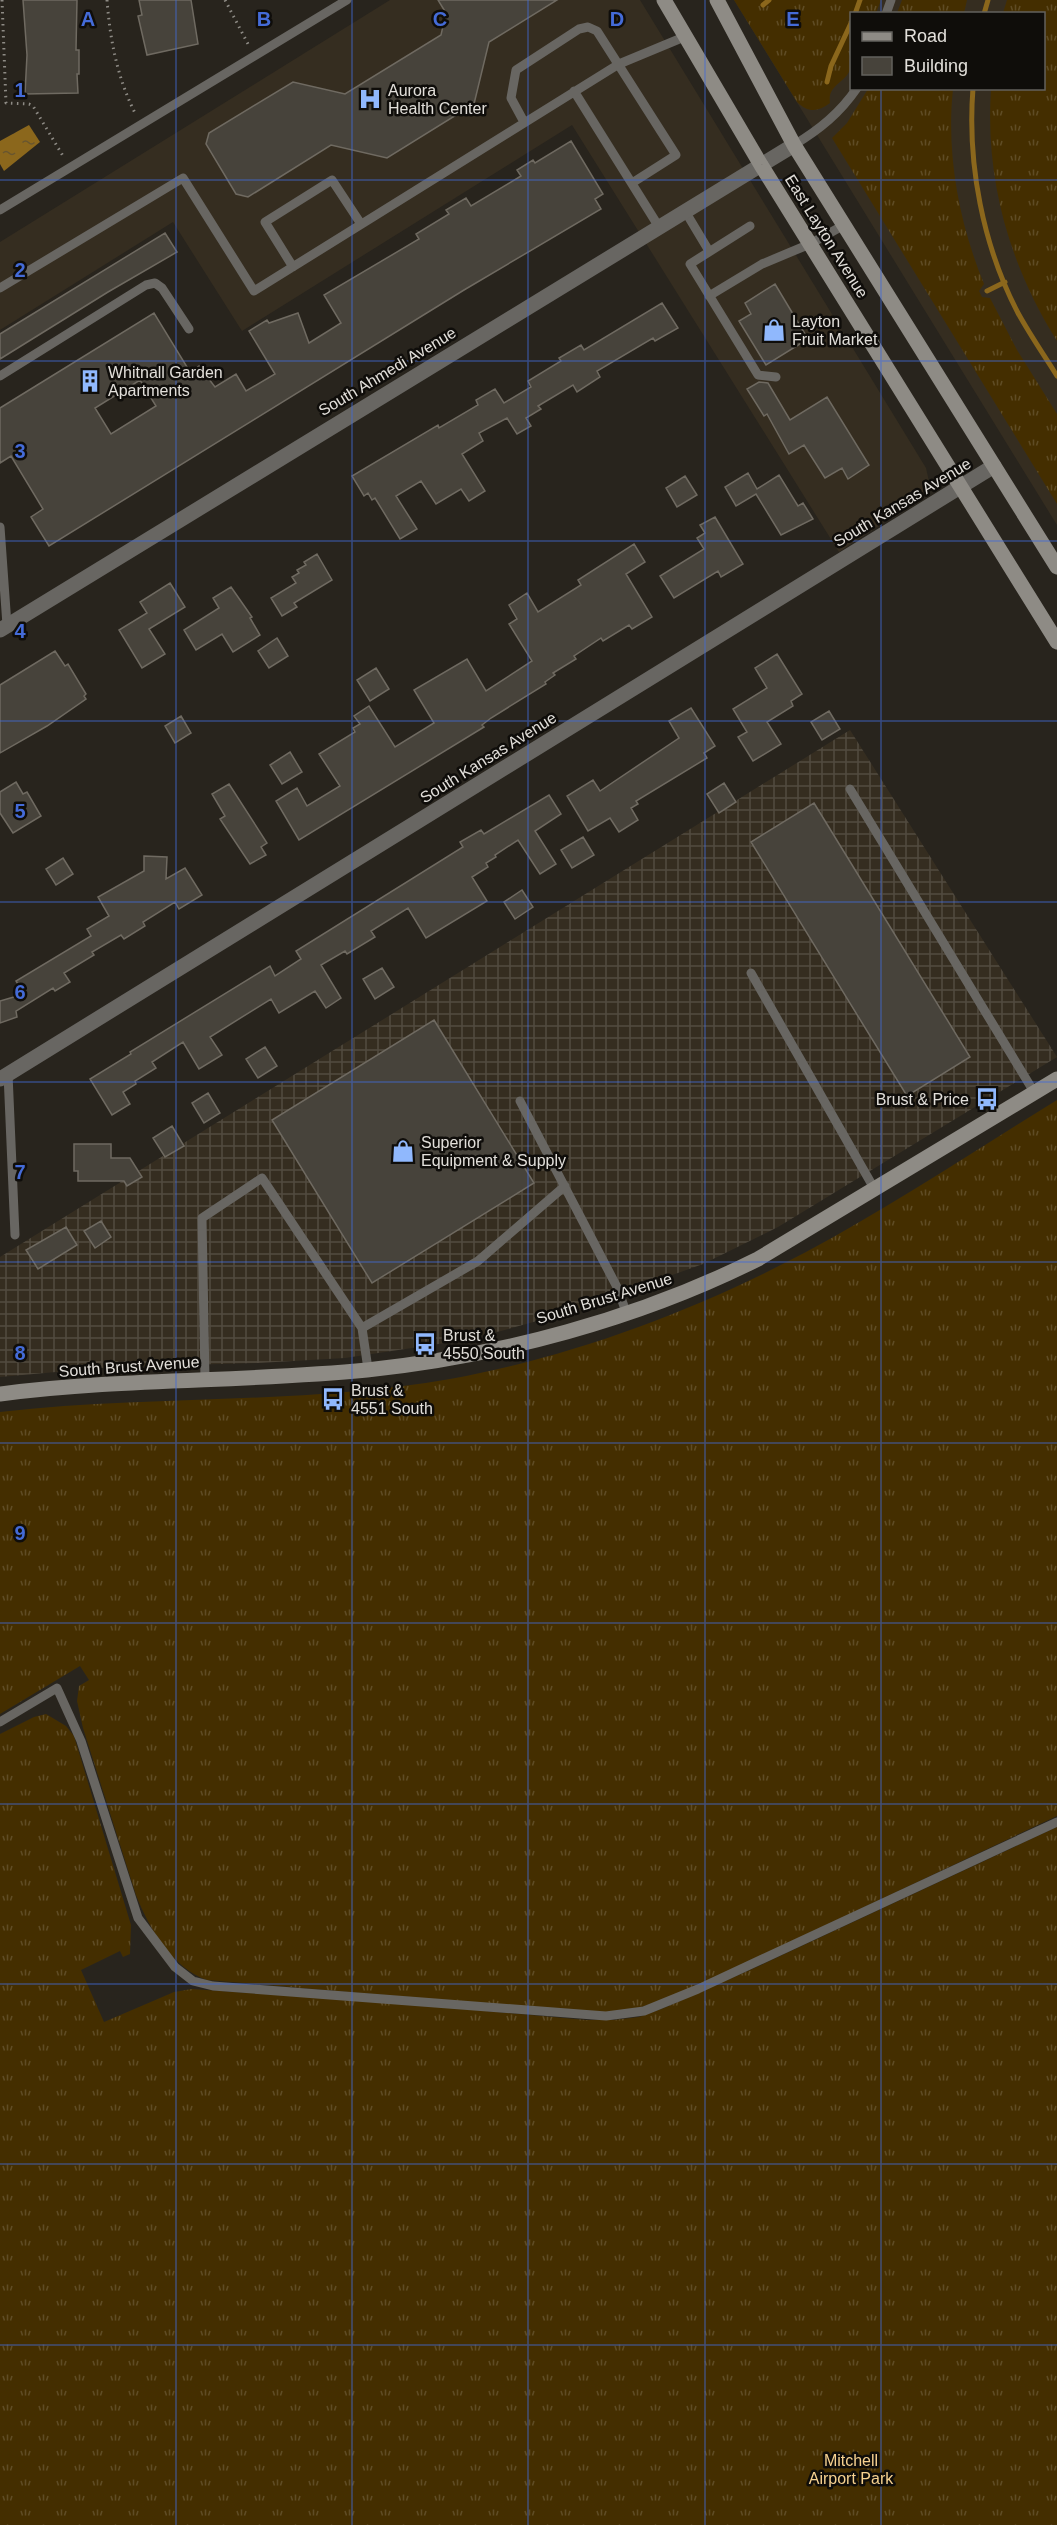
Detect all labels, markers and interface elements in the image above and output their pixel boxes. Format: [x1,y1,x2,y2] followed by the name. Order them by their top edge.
[81,8,95,30] text: A
[257,8,271,30] text: B
[433,8,447,30] text: C
[610,8,624,30] text: D
[786,8,800,30] text: E
[850,12,1045,90] legend
[904,26,947,46] text: Road
[904,56,968,76] text: Building
[14,79,26,101] text: 1
[388,82,487,117] place label: Aurora Health Center
[357,86,383,112] hospital icon: Aurora Health Center
[782,172,871,301] street label: East Layton Avenue
[14,259,26,281] text: 2
[792,313,878,348] place label: Layton Fruit Market
[761,317,787,343] shop icon: Layton Fruit Market
[316,324,459,419] street label: South Ahmedi Avenue
[108,364,223,399] place label: Whitnall Garden Apartments
[77,368,103,394] building icon: Whitnall Garden Apartments
[14,440,26,462] text: 3
[831,455,974,550] street label: South Kansas Avenue
[14,620,26,642] text: 4
[417,709,559,806] street label: South Kansas Avenue
[14,800,26,822] text: 5
[14,981,26,1003] text: 6
[974,1086,1000,1112] bus stop icon: Brust & Price
[876,1091,969,1108] place label: Brust & Price
[421,1134,566,1169] place label: Superior Equipment & Supply
[390,1138,416,1164] shop icon: Superior Equipment & Supply
[14,1161,26,1183] text: 7
[534,1270,674,1327] street label: South Brust Avenue
[443,1327,525,1362] place label: Brust & 4550 South
[412,1331,438,1357] bus stop icon: Brust & 4550 South
[14,1342,26,1364] text: 8
[58,1353,200,1380] street label: South Brust Avenue
[351,1382,433,1417] place label: Brust & 4551 South
[320,1386,346,1412] bus stop icon: Brust & 4551 South
[14,1522,26,1544] text: 9
[809,2452,894,2487] park label: Mitchell Airport Park

